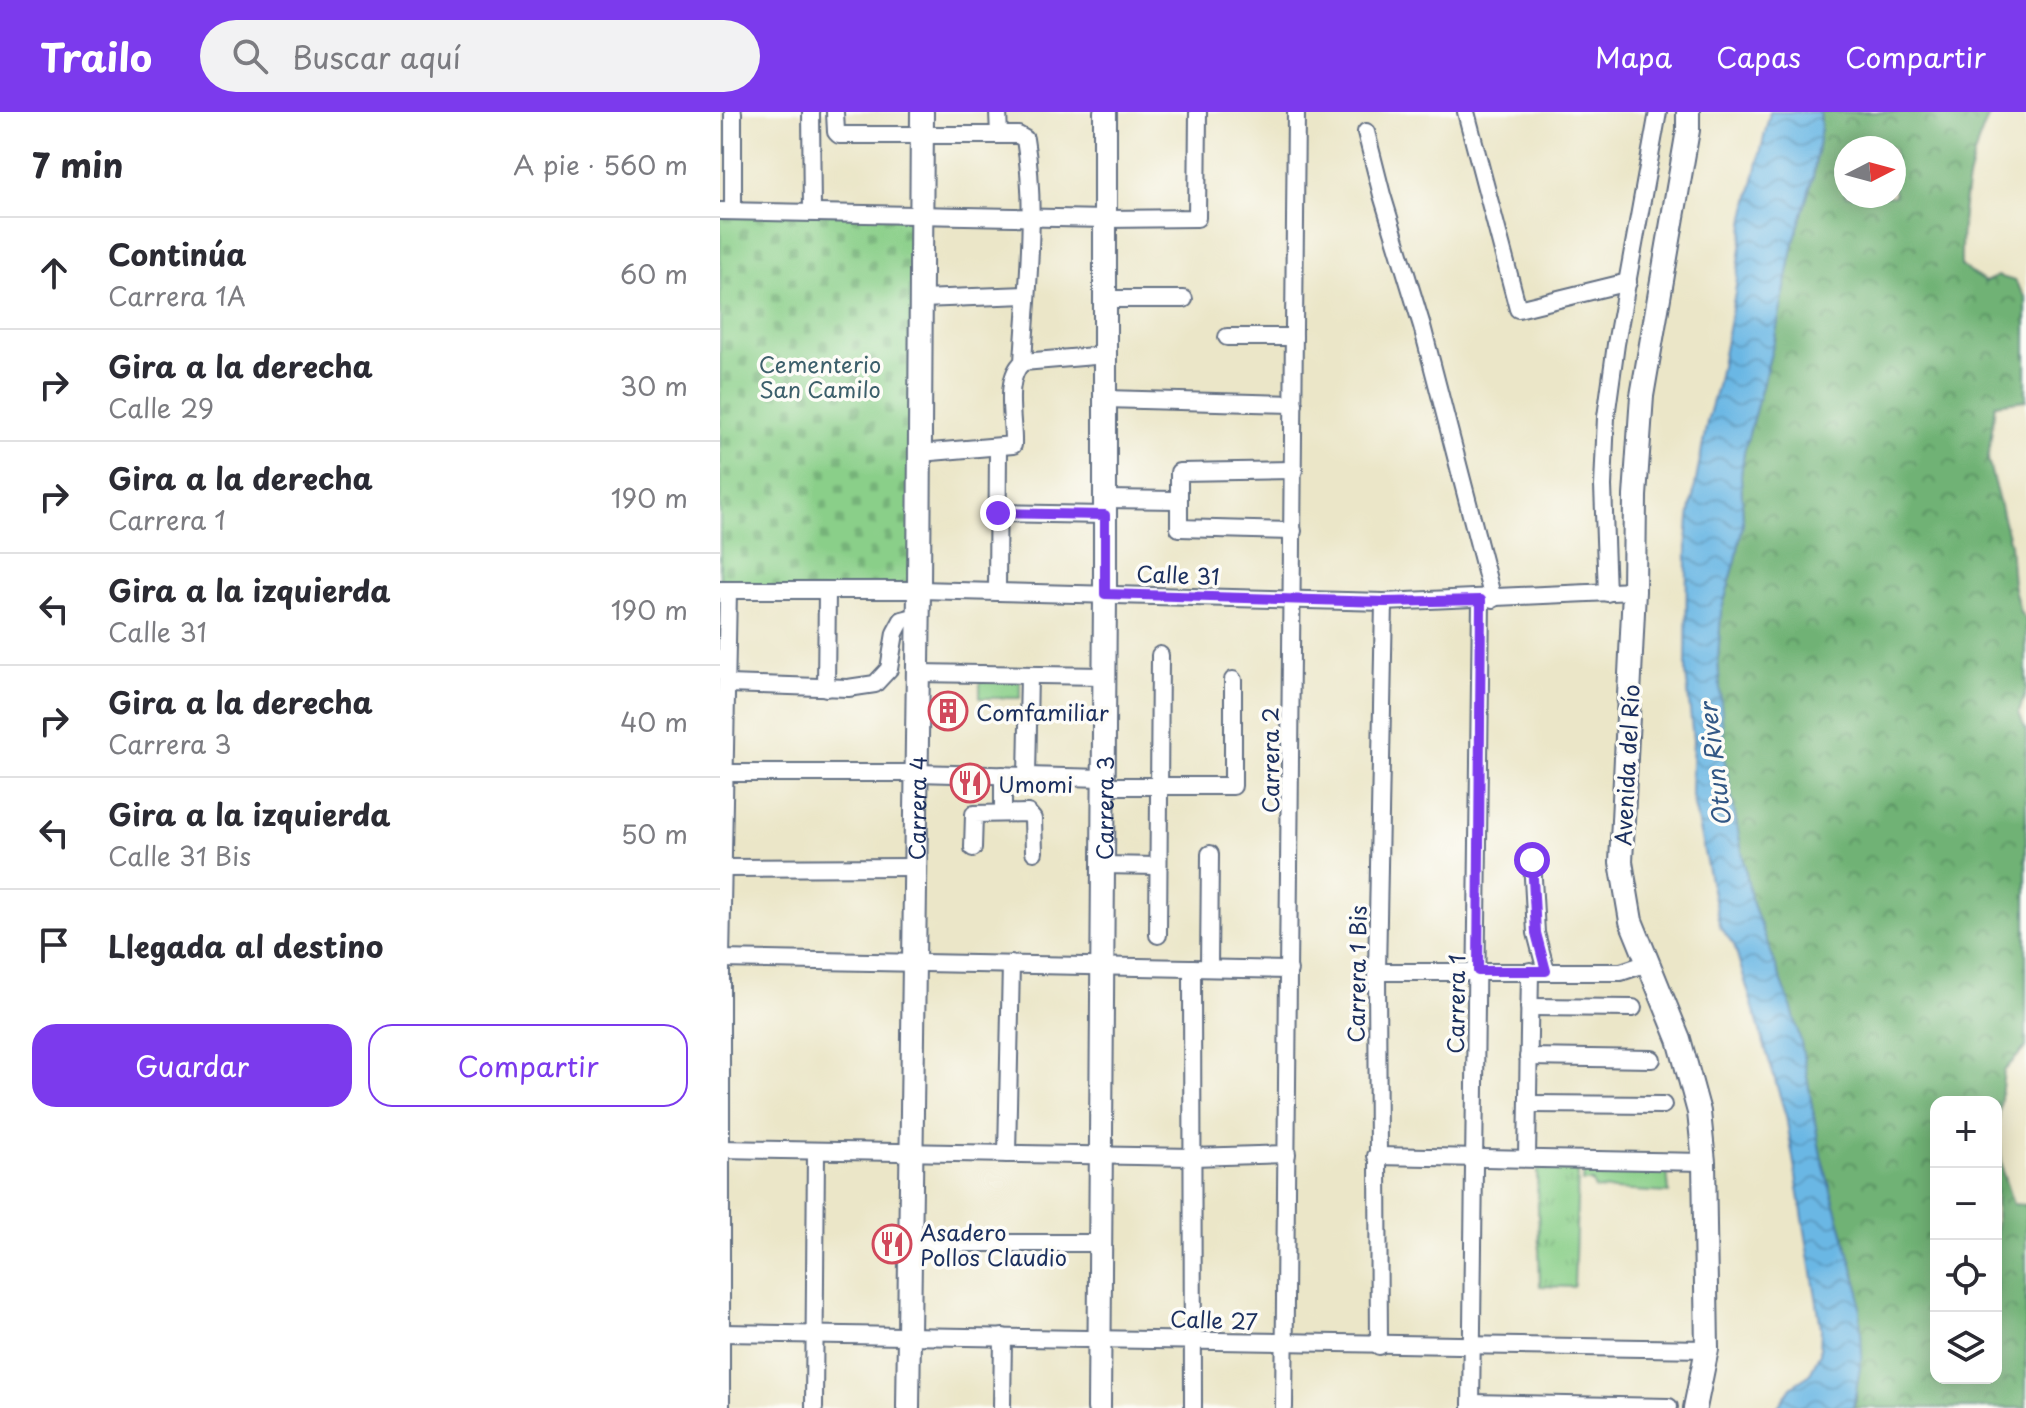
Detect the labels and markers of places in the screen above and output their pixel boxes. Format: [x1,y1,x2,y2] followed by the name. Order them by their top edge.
[927,690,969,732] building icon: Comfamiliar
[976,695,1109,728] place label: Comfamiliar
[949,762,991,804] restaurant icon: Umomi
[998,767,1073,800] place label: Umomi
[920,1215,1067,1273] place label: Asadero Pollos Claudio
[871,1223,913,1265] restaurant icon: Asadero Pollos Claudio

